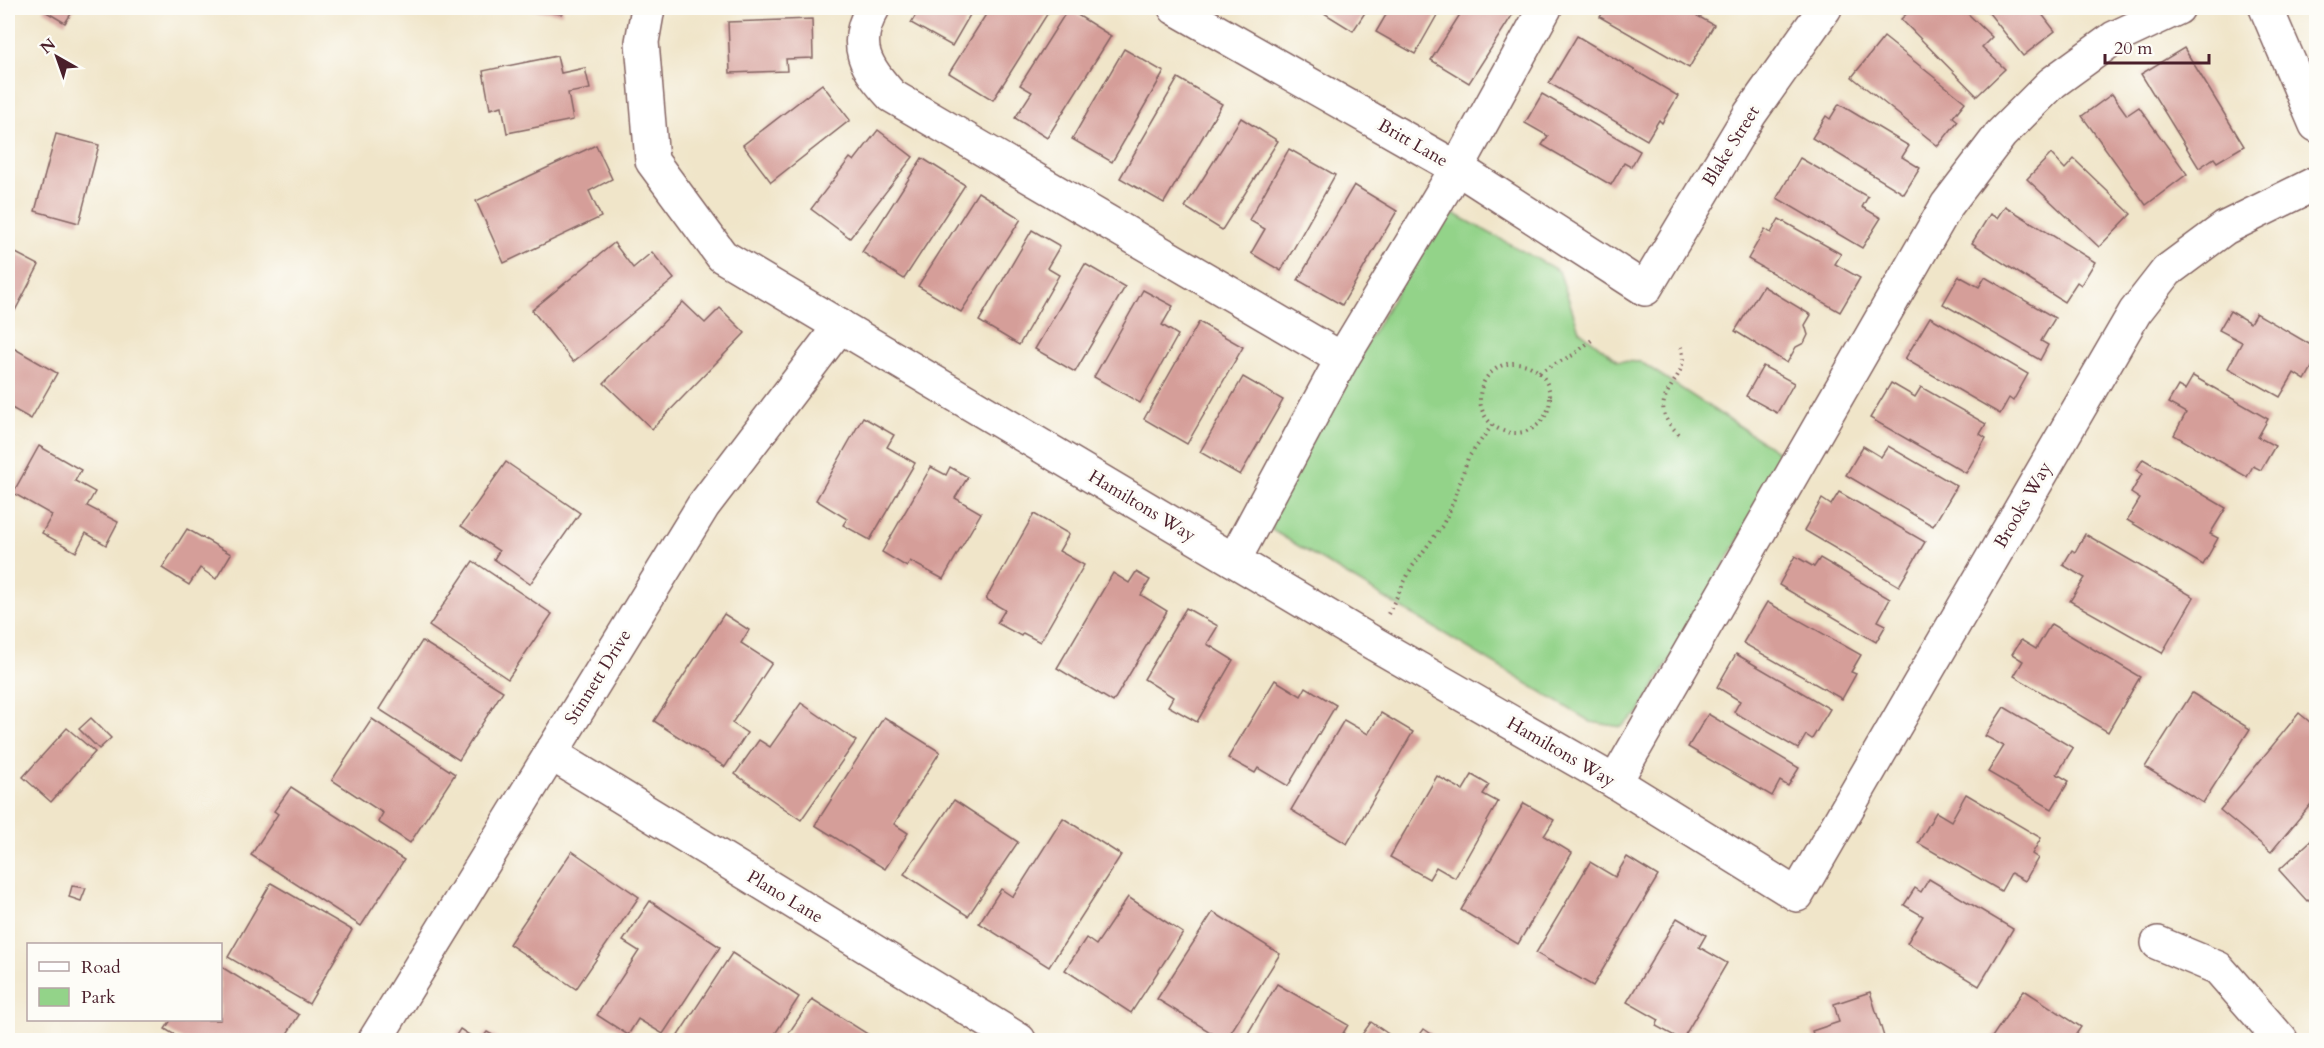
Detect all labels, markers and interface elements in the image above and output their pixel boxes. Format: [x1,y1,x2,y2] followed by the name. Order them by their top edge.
[27,27,87,87] north arrow
[2105,27,2208,65] scale bar
[36,33,60,59] text: N
[2114,36,2153,61] text: 20 m
[1696,101,1766,191] street label: Blake Street
[1373,113,1453,173] street label: Britt Lane
[1988,457,2058,553] street label: Brooks Way
[1084,464,1201,548] street label: Hamiltons Way
[559,625,637,729] street label: Stinnett Drive
[1502,711,1620,793] street label: Hamiltons Way
[742,864,828,930] street label: Plano Lane
[27,943,222,1021] legend
[81,955,121,980] text: Road
[81,985,116,1010] text: Park

